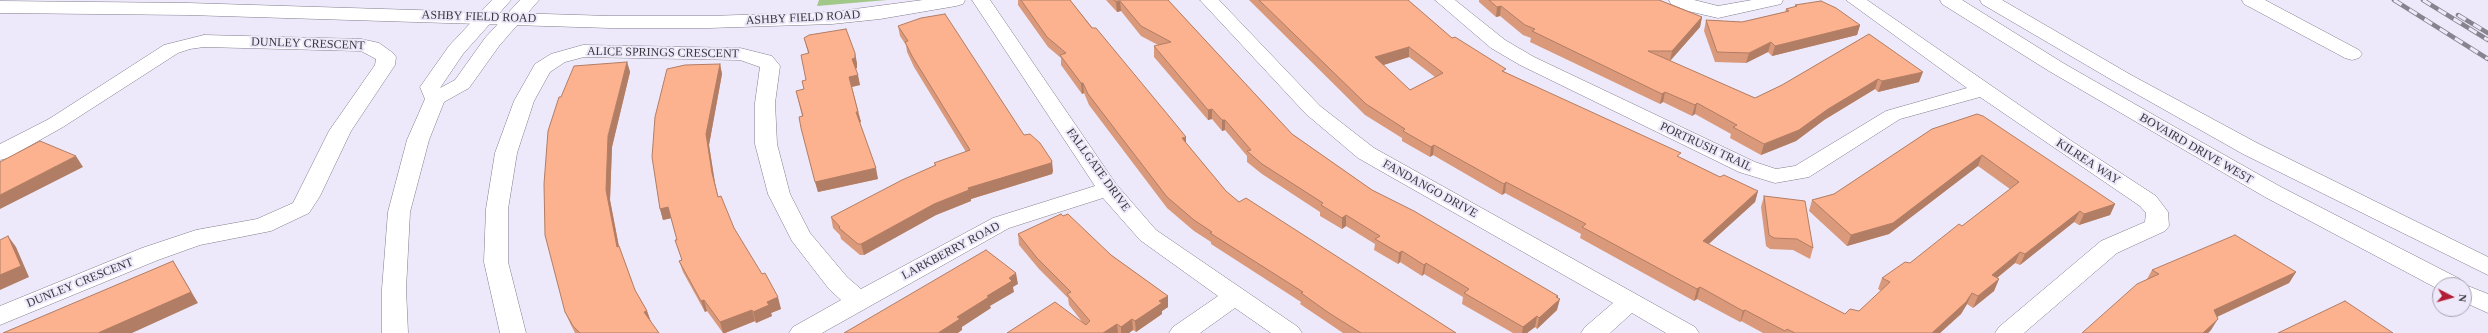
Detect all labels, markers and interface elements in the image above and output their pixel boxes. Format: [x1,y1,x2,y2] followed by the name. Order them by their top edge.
[421,8,537,26] street label: ASHBY FIELD ROAD
[745,8,861,28] street label: ASHBY FIELD ROAD
[251,35,365,53] street label: DUNLEY CRESCENT
[587,44,739,62] street label: ALICE SPRINGS CRESCENT
[2137,111,2255,187] street label: BOVAIRD DRIVE WEST
[1658,119,1754,175] street label: PORTRUSH TRAIL
[1063,126,1133,214] street label: FALLGATE DRIVE
[2053,136,2123,188] street label: KILREA WAY
[1380,157,1480,221] street label: FANDANGO DRIVE
[899,219,1003,283] street label: LARKBERRY ROAD
[25,255,135,311] street label: DUNLEY CRESCENT
[2432,277,2472,317] north arrow
[2457,294,2469,303] text: N

